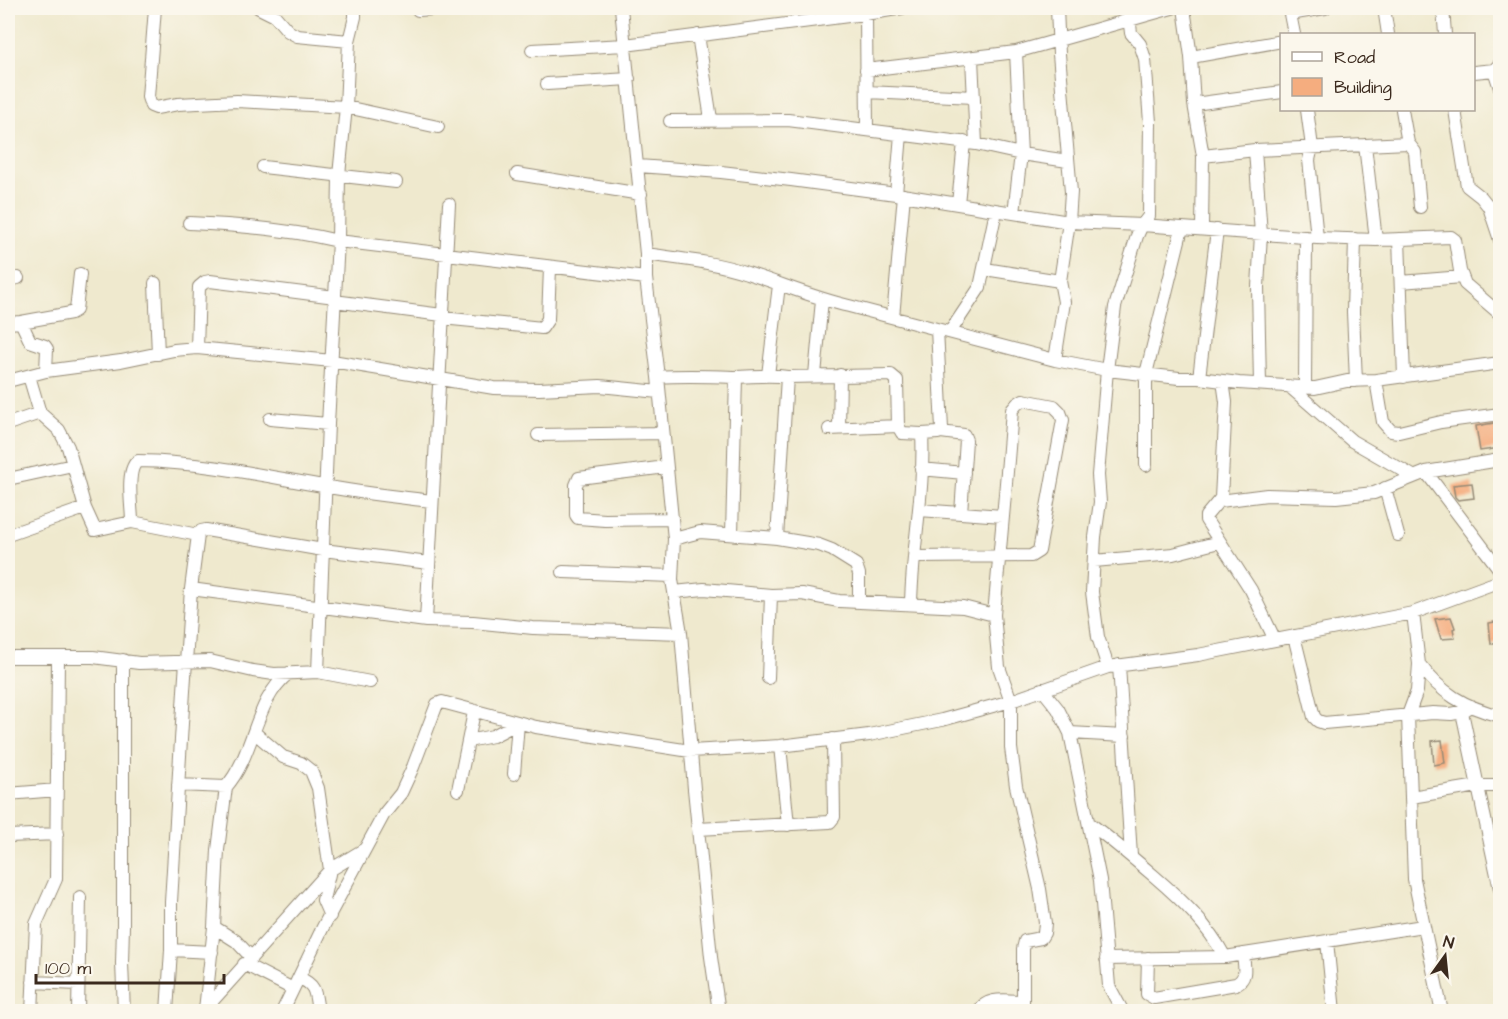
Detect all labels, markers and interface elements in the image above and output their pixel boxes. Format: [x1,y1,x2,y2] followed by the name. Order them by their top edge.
[1280,33,1475,111] legend
[1334,45,1375,70] text: Road
[1334,75,1392,101] text: Building
[1415,926,1475,986] north arrow
[1441,931,1456,954] text: N
[36,947,224,985] scale bar
[45,956,91,981] text: 100 m

